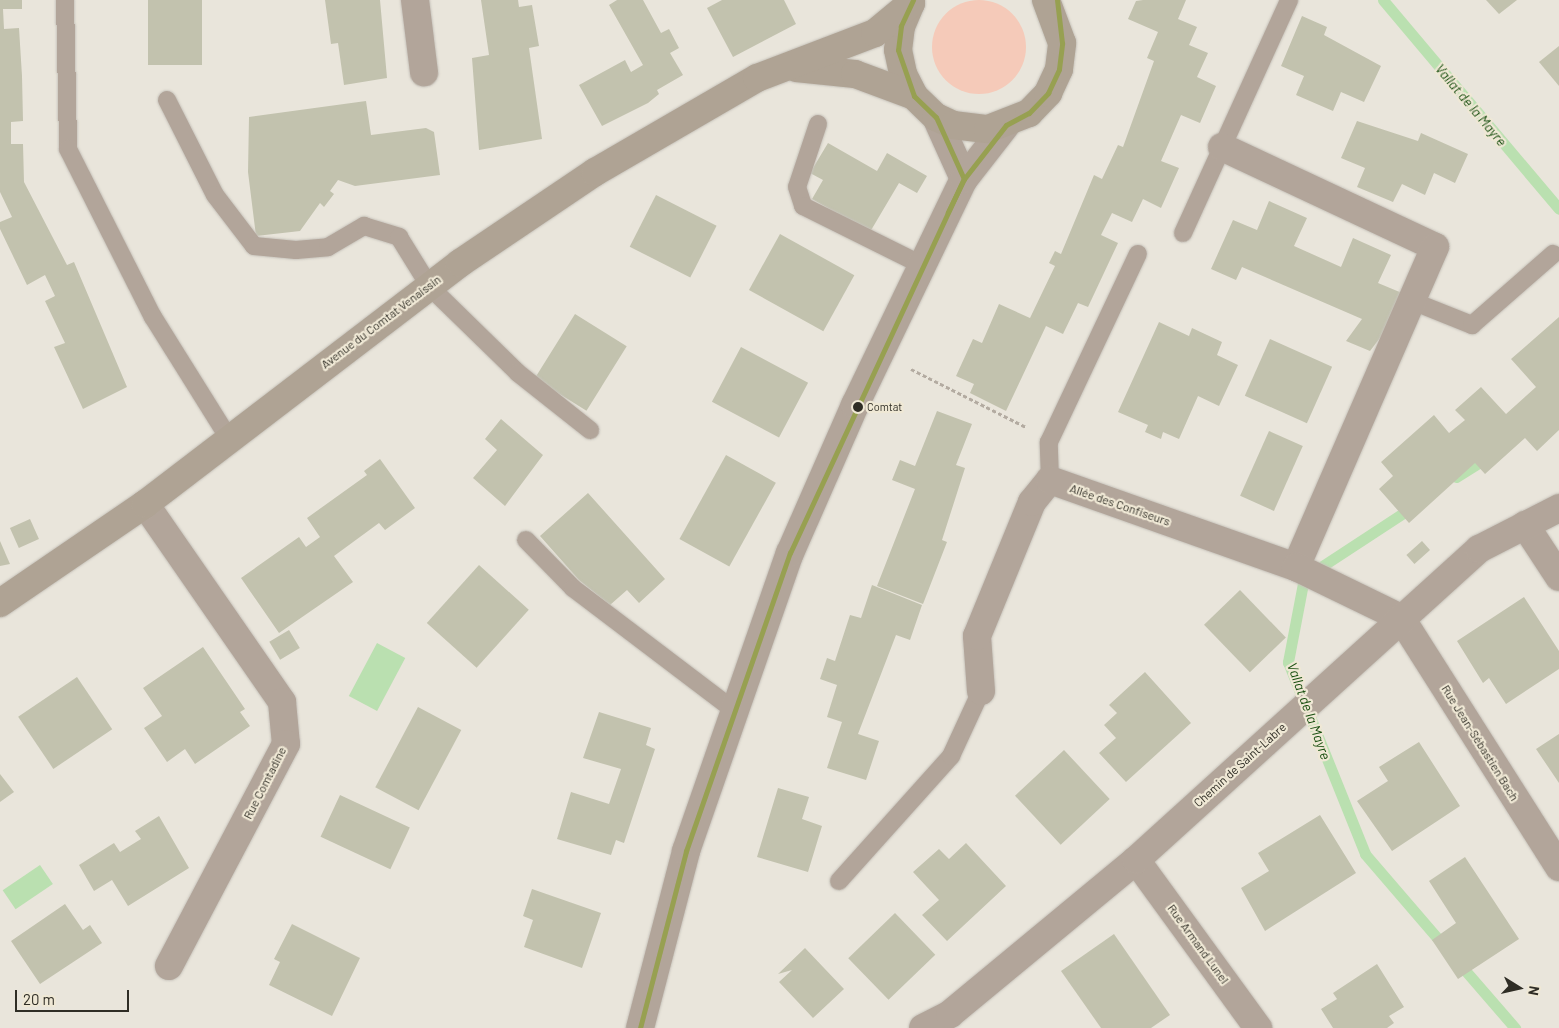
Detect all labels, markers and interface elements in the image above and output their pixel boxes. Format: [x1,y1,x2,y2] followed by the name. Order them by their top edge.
[1432,60,1510,150] water label: Vallat de la Mayre
[318,272,444,372] street label: Avenue du Comtat Venaissin
[867,400,902,414] place label: Comtat
[853,402,863,412] marker: Comtat
[1068,481,1172,529] street label: Allée des Confiseurs
[1284,660,1334,762] water label: Vallat de la Mayre
[1438,682,1522,804] street label: Rue Jean-Sébastien Bach
[1191,720,1289,810] street label: Chemin de Saint-Labre
[241,744,289,822] street label: Rue Comtadine
[1164,902,1232,986] street label: Rue Armand Lunel
[1494,963,1544,1013] north arrow
[18,980,131,1012] scale bar
[1525,985,1543,997] text: N
[23,990,55,1008] text: 20 m

